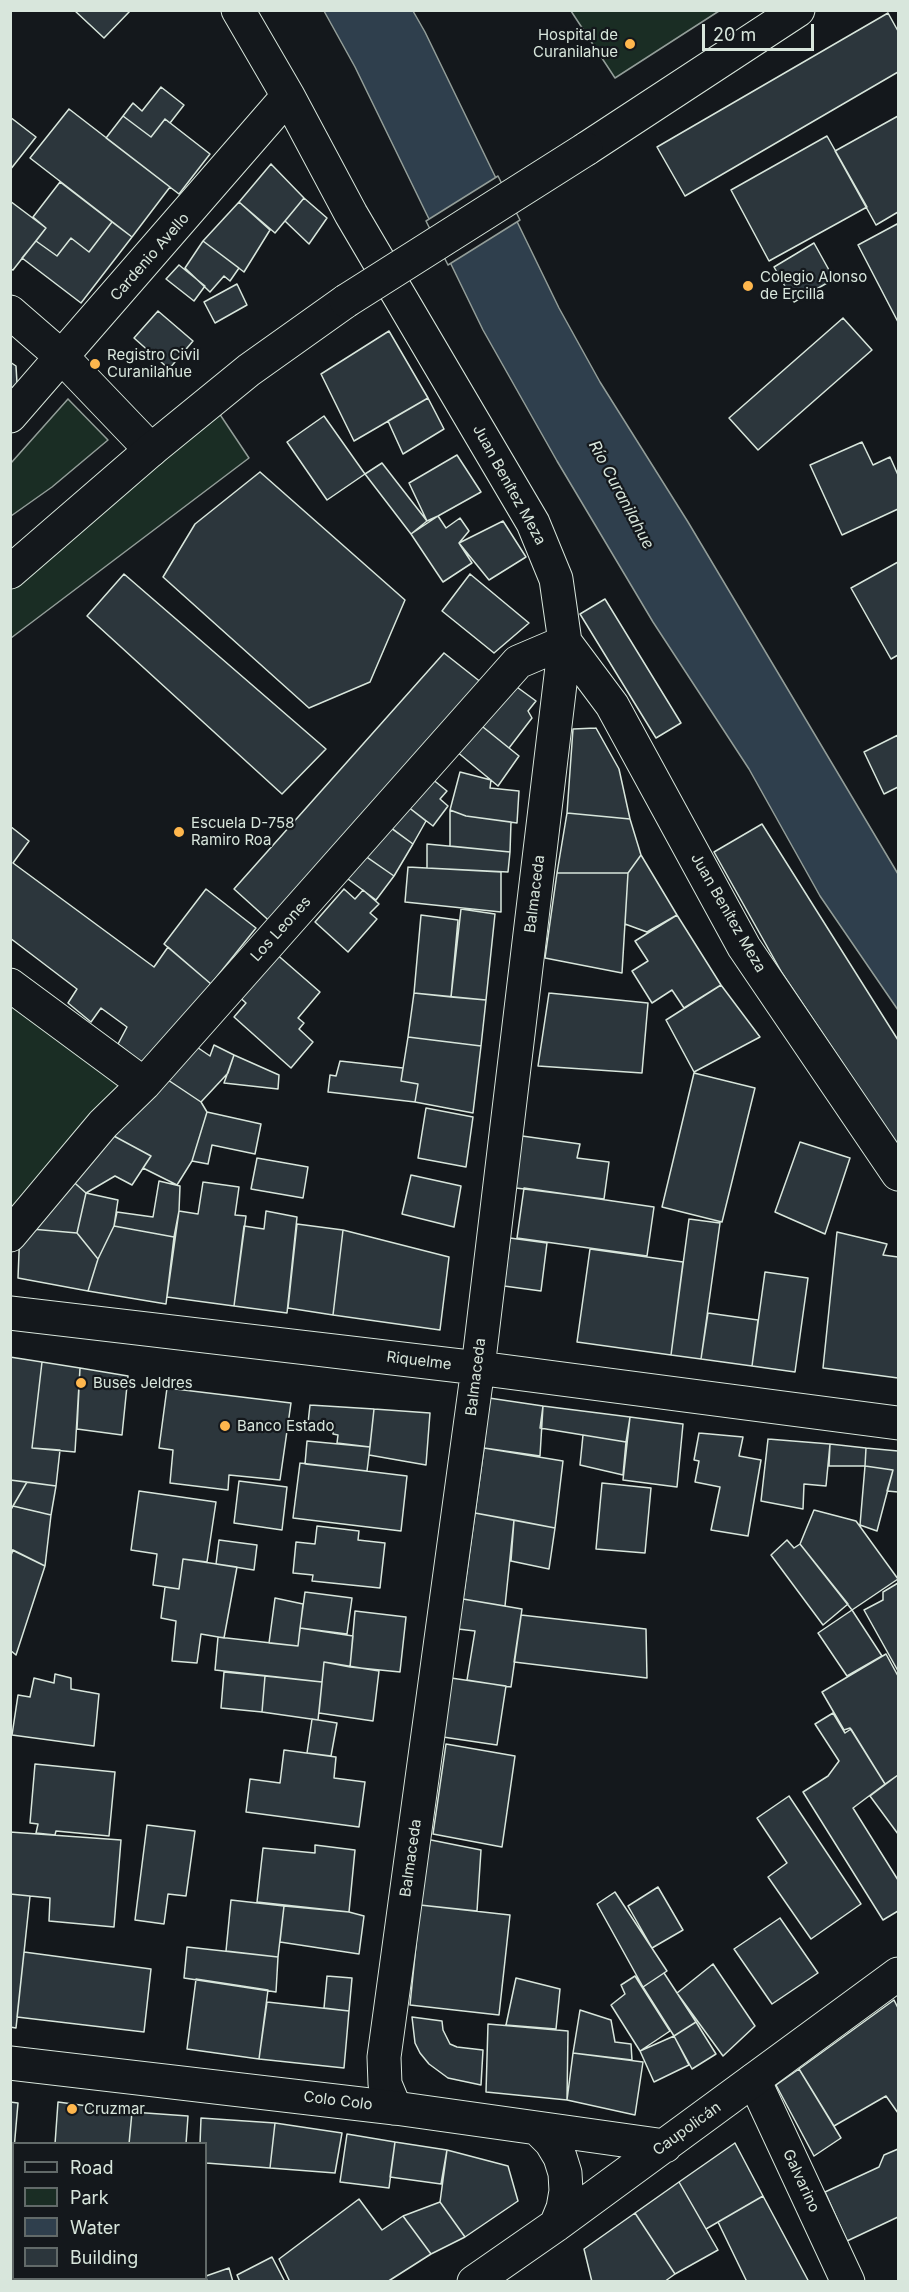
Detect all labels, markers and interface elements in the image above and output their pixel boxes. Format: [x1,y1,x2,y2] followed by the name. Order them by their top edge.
[705,12,818,50] scale bar
[713,24,756,45] text: 20 m
[533,26,618,61] place label: Hospital de Curanilahue
[623,37,637,51] marker: Hospital de Curanilahue
[107,209,193,305] street label: Cardenio Avello
[760,268,867,303] place label: Colegio Alonso de Ercilla
[741,279,755,293] marker: Colegio Alonso de Ercilla
[107,346,200,381] place label: Registro Civil Curanilahue
[88,357,102,371] marker: Registro Civil Curanilahue
[469,422,549,548] street label: Juan Benítez Meza
[584,437,658,553] water label: Río Curanilahue
[191,814,295,849] place label: Escuela D-758 Ramiro Roa
[172,825,186,839] marker: Escuela D-758 Ramiro Roa
[687,850,769,976] street label: Juan Benítez Meza
[521,854,549,934] street label: Balmaceda
[247,893,315,965] street label: Los Leones
[462,1337,490,1417] street label: Balmaceda
[385,1348,453,1374] street label: Riquelme
[93,1374,193,1392] place label: Buses Jeldres
[74,1376,88,1390] marker: Buses Jeldres
[237,1417,334,1435] place label: Banco Estado
[218,1419,232,1433] marker: Banco Estado
[397,1818,425,1898] street label: Balmaceda
[302,2088,374,2114] street label: Colo Colo
[649,2098,725,2160] street label: Caupolicán
[84,2100,145,2118] place label: Cruzmar
[65,2102,79,2116] marker: Cruzmar
[12,2142,207,2280] legend
[779,2147,823,2215] street label: Galvarino
[70,2157,113,2178] text: Road
[70,2187,109,2208] text: Park
[70,2217,120,2238] text: Water
[70,2247,138,2268] text: Building

